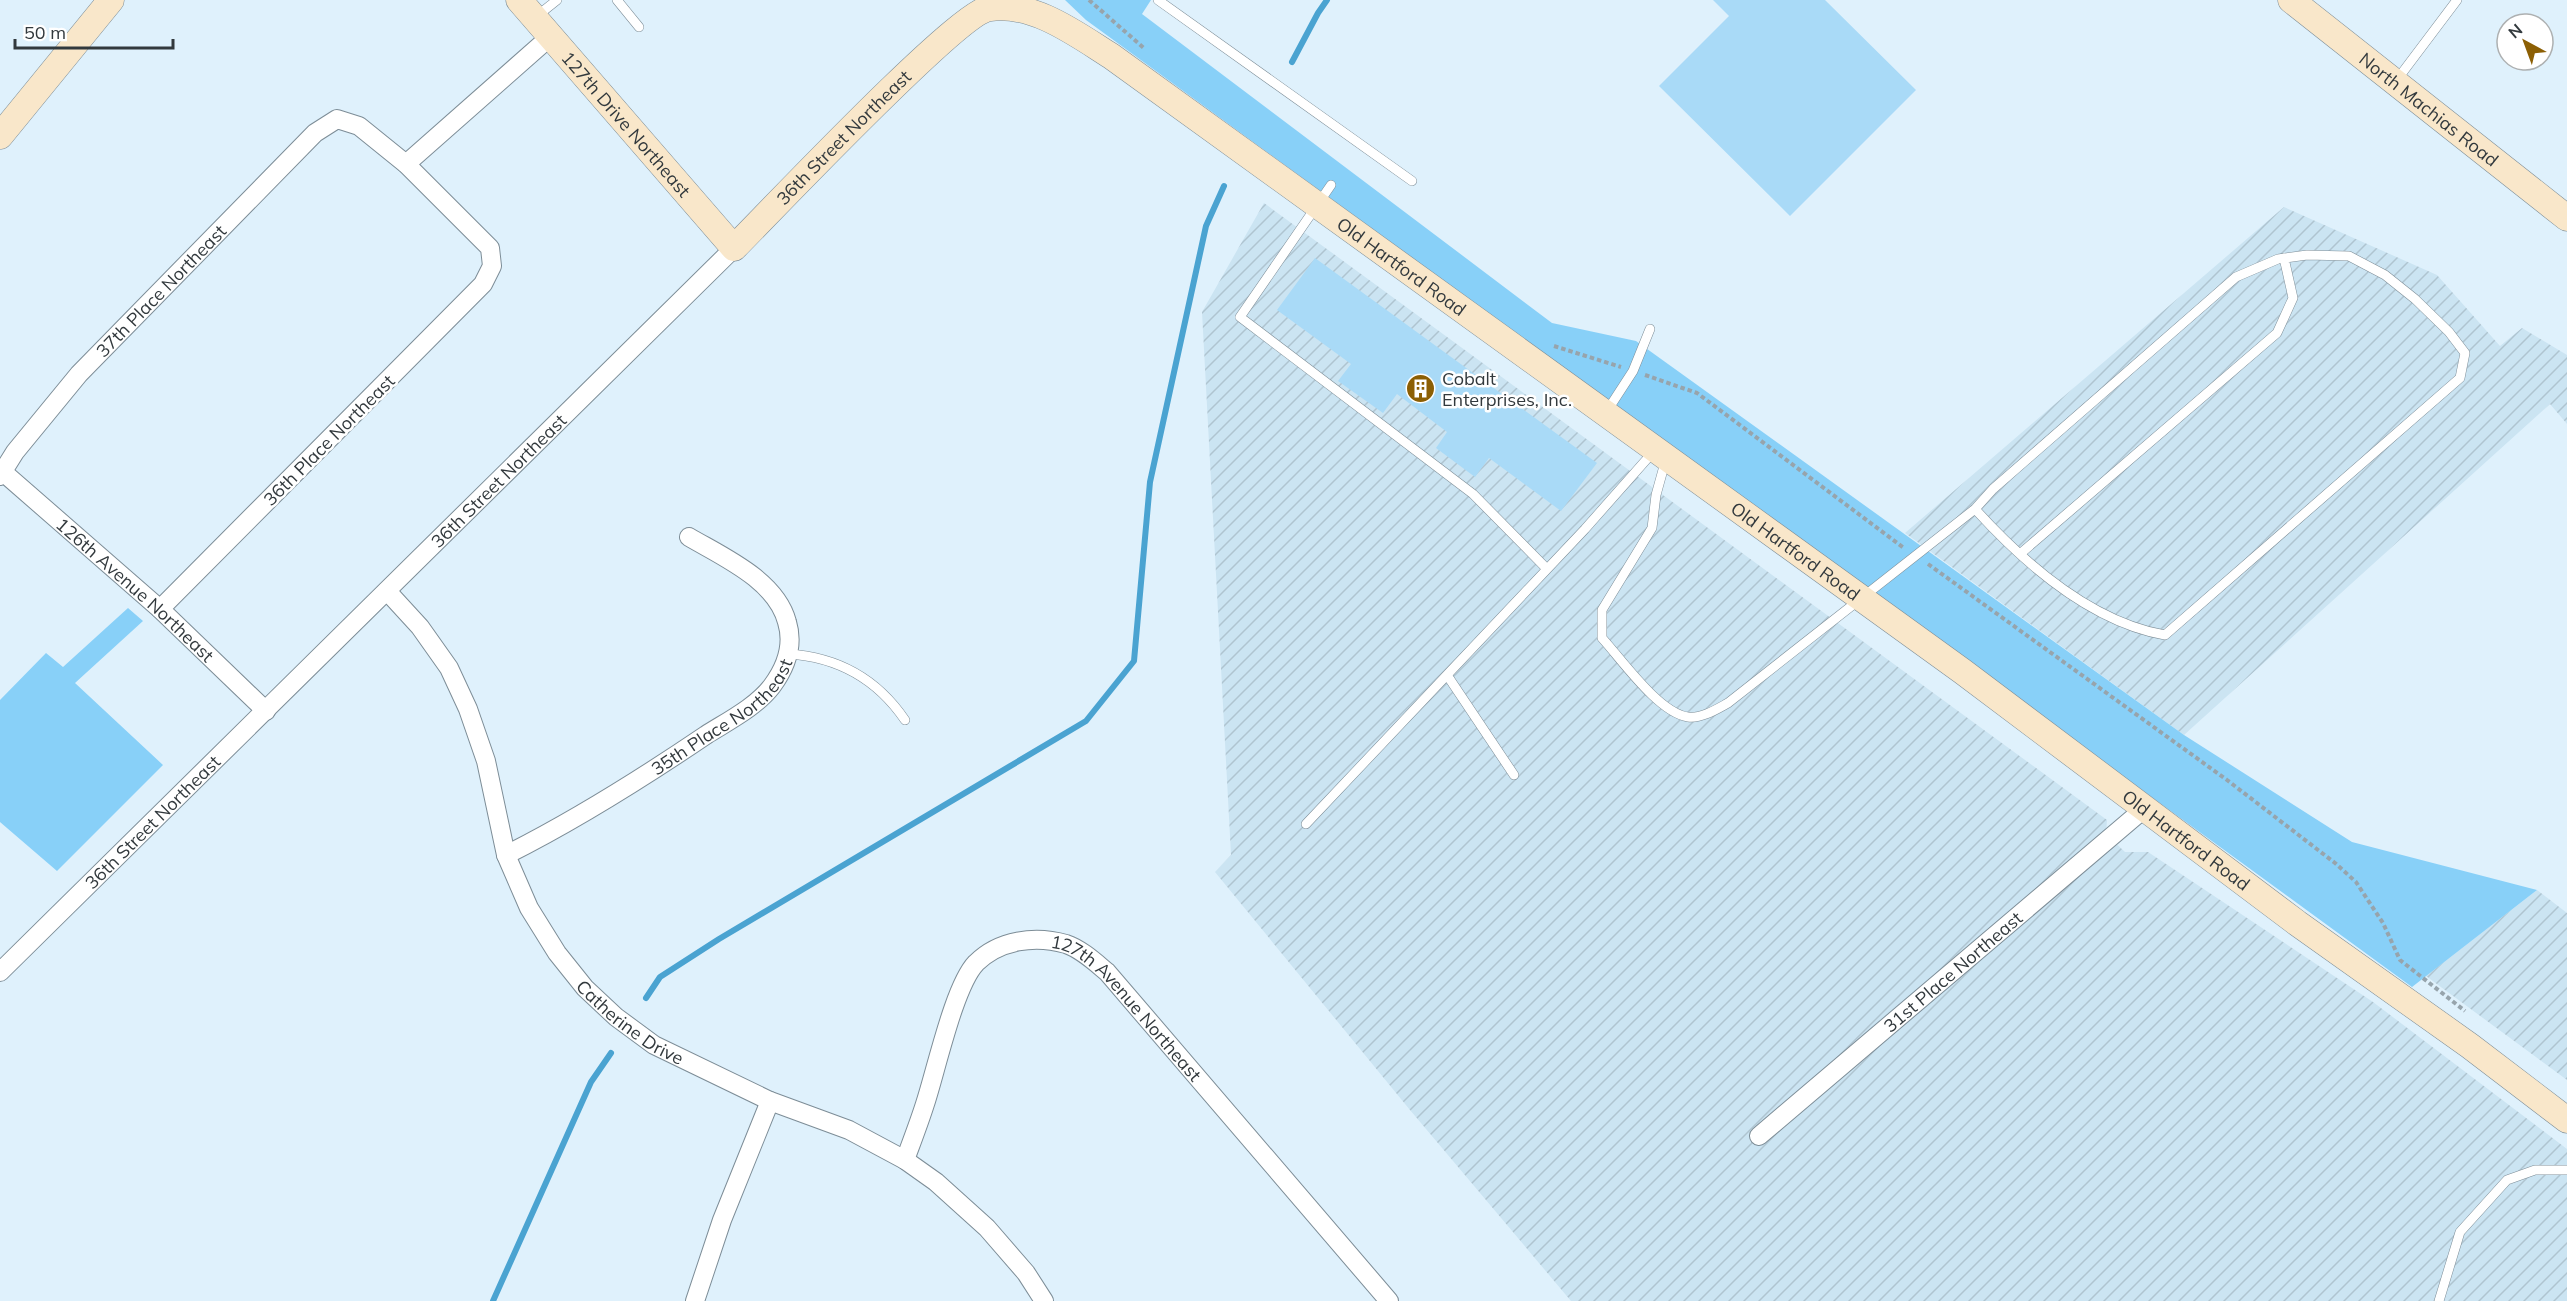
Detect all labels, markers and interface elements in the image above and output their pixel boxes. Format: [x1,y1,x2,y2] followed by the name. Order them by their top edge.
[15,12,172,50] scale bar
[2495,12,2555,72] north arrow
[2504,19,2526,42] text: N
[24,21,66,44] text: 50 m
[557,46,696,202] street label: 127th Drive Northeast
[2355,47,2503,171] street label: North Machias Road
[771,65,916,209] street label: 36th Street Northeast
[1333,212,1471,321] street label: Old Hartford Road
[91,219,231,362] street label: 37th Place Northeast
[1442,367,1572,411] place label: Cobalt Enterprises, Inc.
[258,369,400,511] street label: 36th Place Northeast
[1405,372,1437,404] building icon: Cobalt Enterprises, Inc.
[426,409,571,552] street label: 36th Street Northeast
[1727,496,1865,605] street label: Old Hartford Road
[52,512,219,667] street label: 126th Avenue Northeast
[647,655,797,780] street label: 35th Place Northeast
[80,750,225,894] street label: 36th Street Northeast
[2118,784,2255,895] street label: Old Hartford Road
[1878,906,2027,1037] street label: 31st Place Northeast
[1049,929,1207,1086] street label: 127th Avenue Northeast
[571,975,688,1069] street label: Catherine Drive

